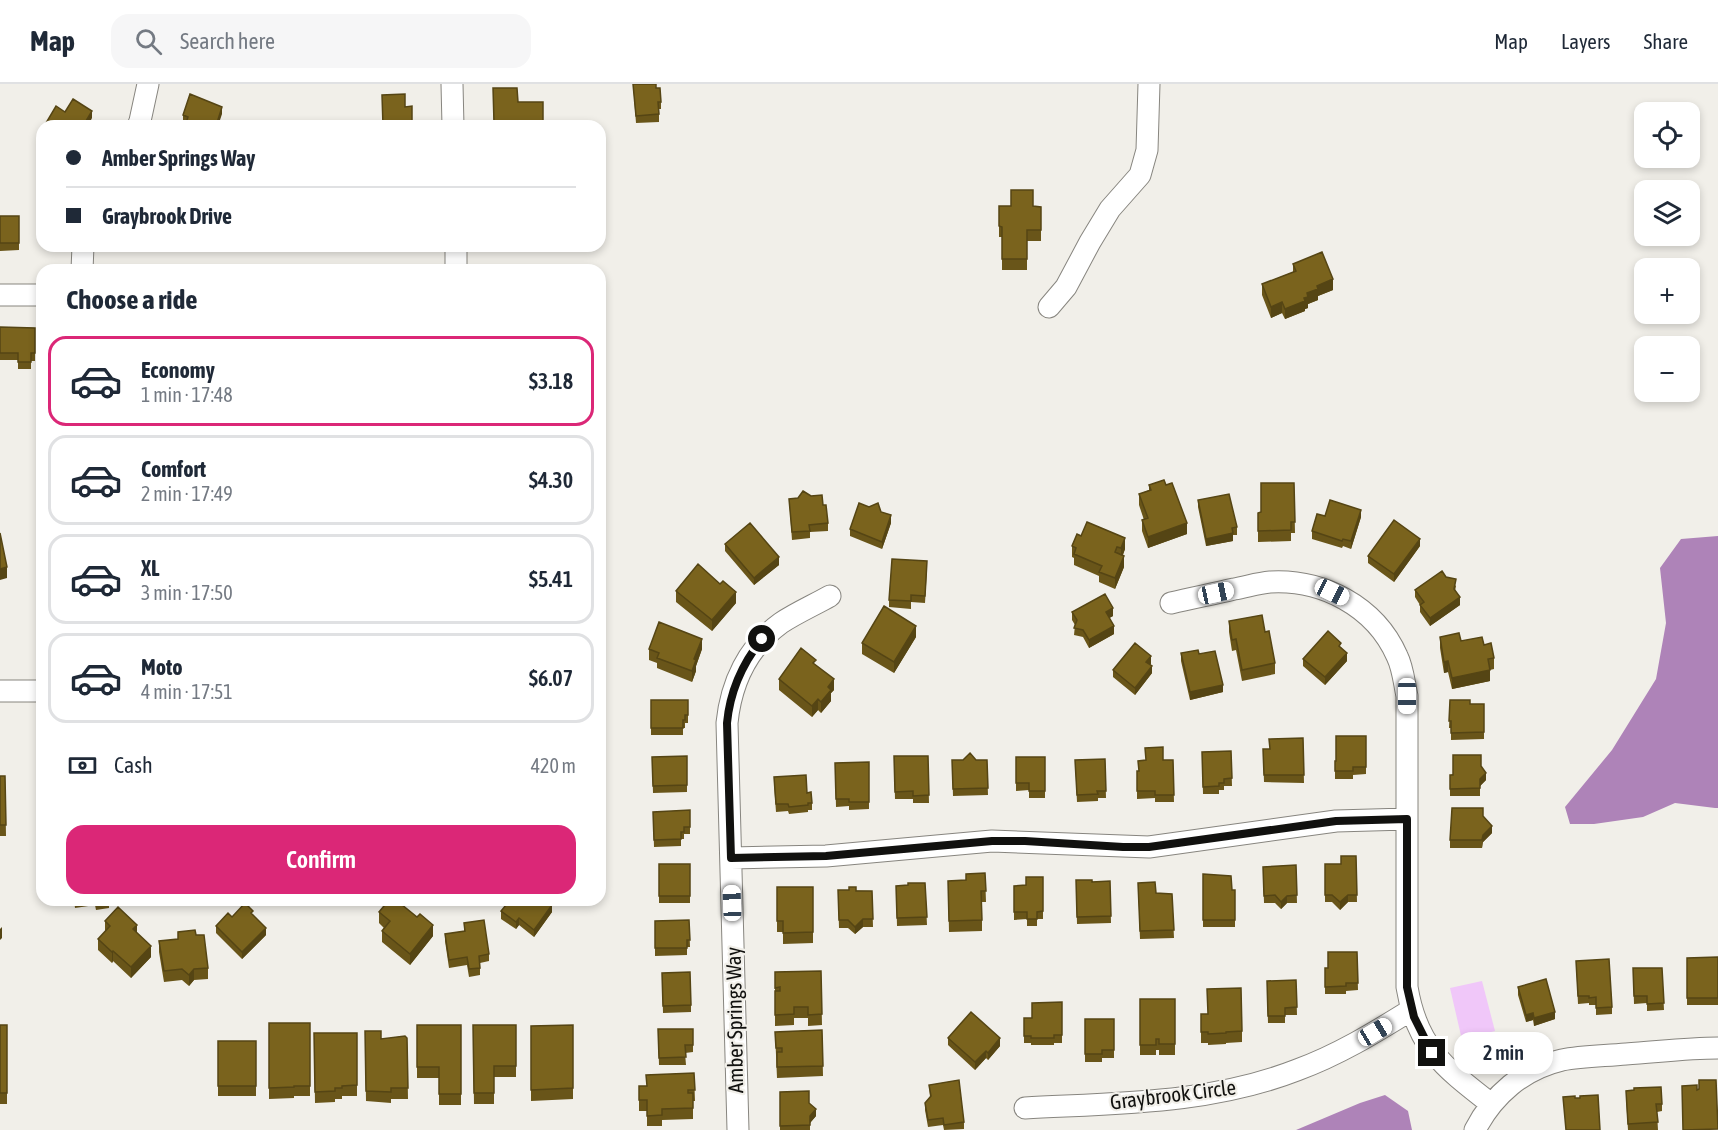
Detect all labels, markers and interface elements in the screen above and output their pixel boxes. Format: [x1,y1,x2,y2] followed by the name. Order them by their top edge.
[111,14,531,68] search box
[30,25,75,57] text: Map
[132,25,165,58] icon: search
[180,28,275,54] text: Search here
[1494,29,1528,53] text: Map
[1561,29,1611,53] text: Layers
[1644,29,1688,53] text: Share
[1634,102,1700,402] map controls
[1634,102,1700,168] button: locate
[102,145,255,171] text: Amber Springs Way
[1634,180,1700,246] button: layers
[102,203,232,229] text: Graybrook Drive
[1634,258,1700,324] button: +
[66,284,198,315] text: Choose a ride
[1634,336,1700,402] button: −
[69,354,123,408] icon: car
[141,357,215,383] text: Economy
[529,368,573,394] text: $3.18
[141,383,233,406] text: 1 min · 17:48
[69,453,123,507] icon: car
[141,456,206,482] text: Comfort
[529,467,573,493] text: $4.30
[141,482,233,505] text: 2 min · 17:49
[69,552,123,606] icon: car
[141,555,159,581] text: XL
[529,566,573,592] text: $5.41
[1312,576,1352,608] car
[1197,580,1235,606] car
[141,581,233,604] text: 3 min · 17:50
[748,625,775,652] route start
[69,651,123,705] icon: car
[141,654,183,680] text: Moto
[529,665,573,691] text: $6.07
[1398,678,1416,714] car
[141,680,233,703] text: 4 min · 17:51
[66,749,99,782] icon: cash
[114,752,153,778] text: Cash
[531,754,576,777] text: 420 m
[66,825,576,894] button: Confirm
[722,885,742,921] car
[721,946,747,1093] street label: Amber Springs Way
[1355,1015,1395,1049] car
[1453,1032,1552,1074] callout: 2 min
[1418,1039,1445,1066] route end
[1483,1041,1524,1064] text: 2 min
[1109,1074,1237,1114] street label: Graybrook Circle

